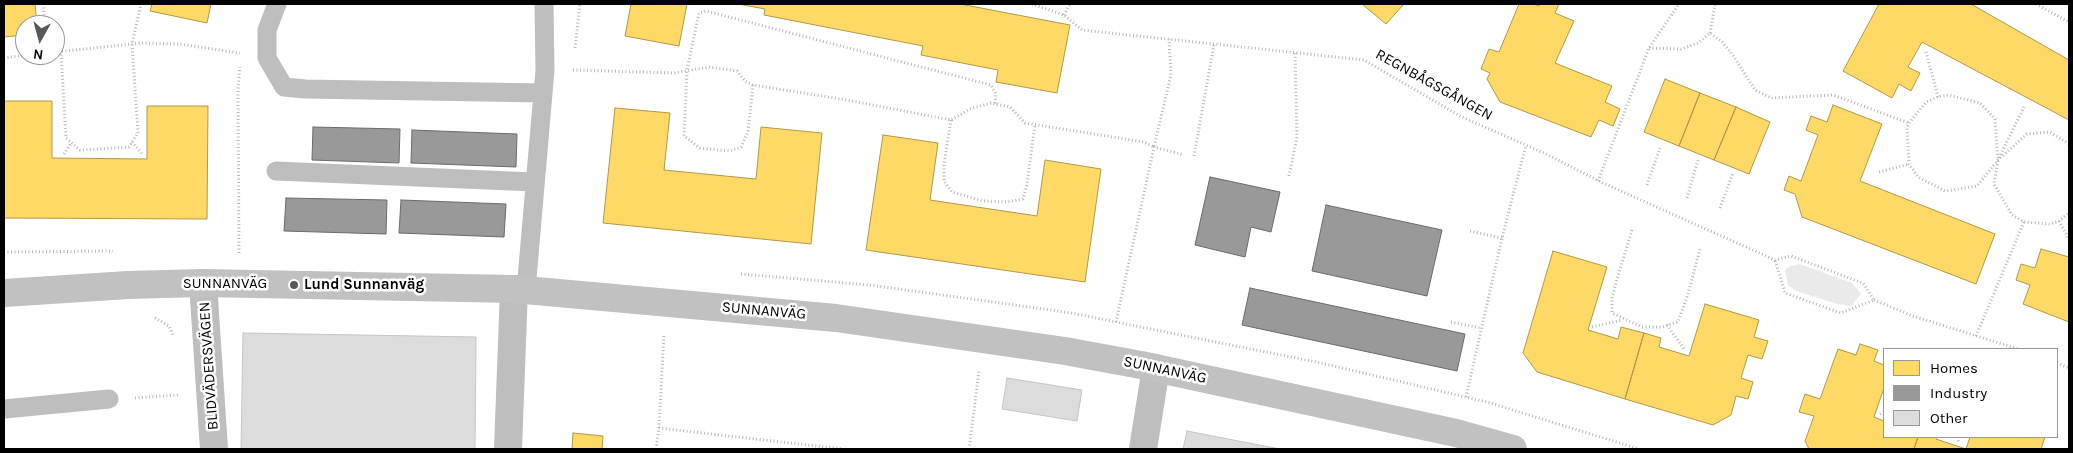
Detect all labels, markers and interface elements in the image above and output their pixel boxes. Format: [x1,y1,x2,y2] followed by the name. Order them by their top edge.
[15,15,65,65] north arrow
[32,45,44,63] text: N
[1372,45,1496,125] street label: REGNBÅGSGÅNGEN
[183,275,267,293] street label: SUNNANVÄG
[304,276,424,294] place label: Lund Sunnanväg
[288,279,300,291] marker: Lund Sunnanväg
[721,298,807,324] street label: SUNNANVÄG
[196,301,222,431] street label: BLIDVÄDERSVÄGEN
[1883,348,2058,438] legend
[1122,352,1208,388] street label: SUNNANVÄG
[1930,359,1978,377] text: Homes
[1930,384,1987,402] text: Industry
[1930,409,1968,427] text: Other

